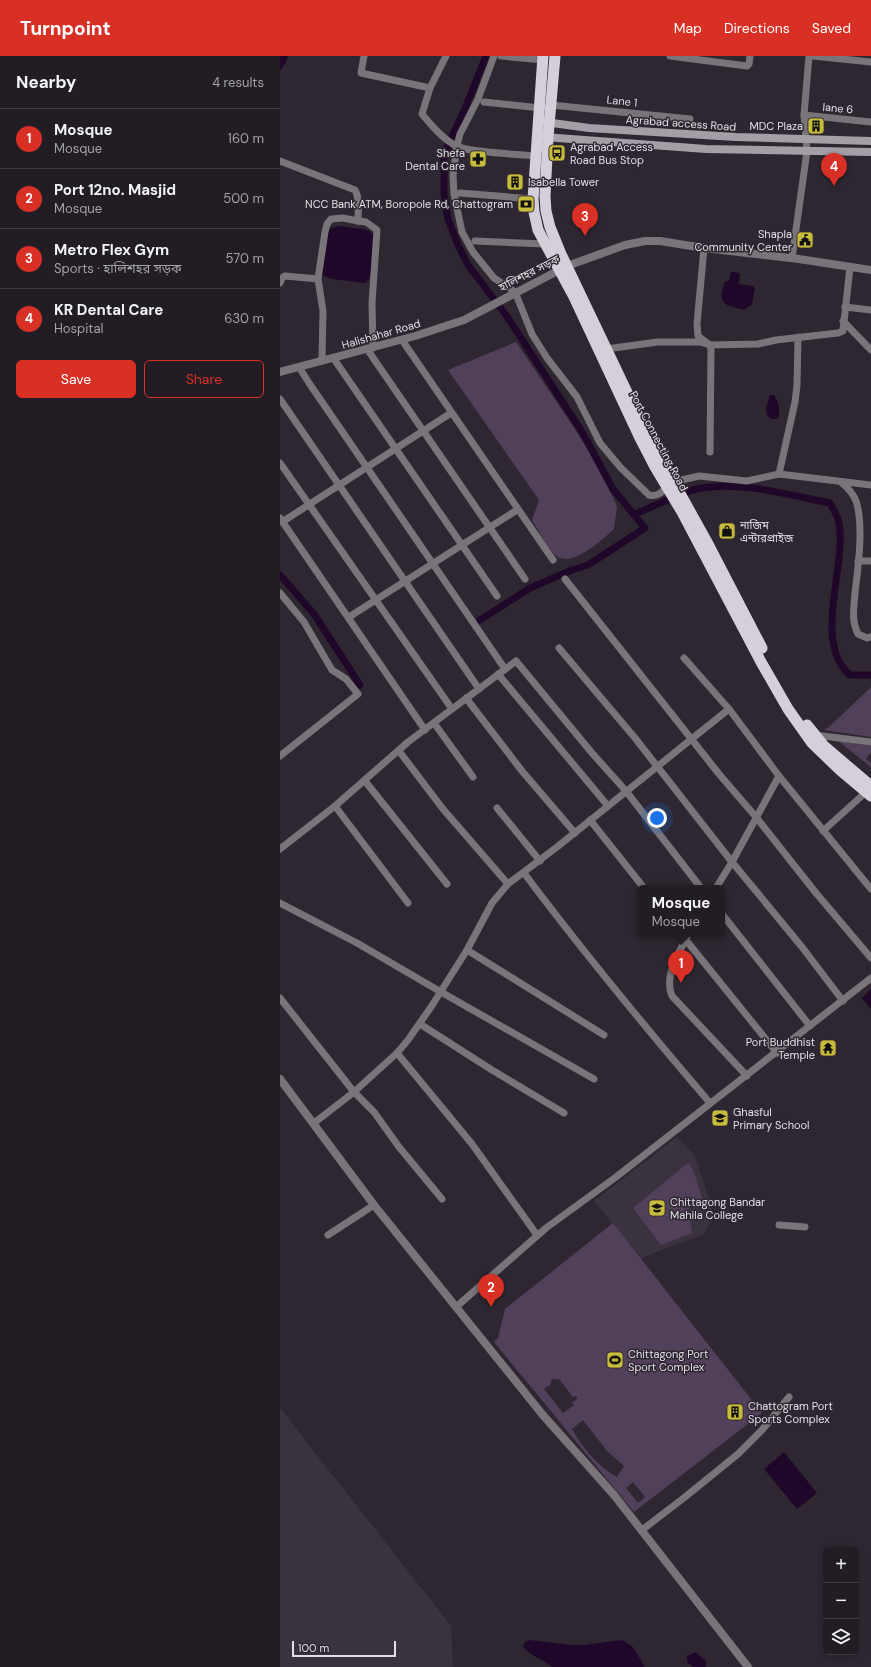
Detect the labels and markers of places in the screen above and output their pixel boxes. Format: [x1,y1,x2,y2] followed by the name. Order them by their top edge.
[806,116,826,136] building icon: MDC Plaza
[750,119,803,133] place label: MDC Plaza
[570,140,653,167] place label: Agrabad Access Road Bus Stop
[547,143,567,163] bus stop icon: Agrabad Access Road Bus Stop
[405,146,465,173] place label: Shefa Dental Care
[468,149,488,169] pharmacy icon: Shefa Dental Care
[821,153,847,186] pin: 4
[505,172,525,192] building icon: Isabella Tower
[528,175,599,189] place label: Isabella Tower
[516,194,536,214] bank icon: NCC Bank ATM, Boropole Rd, Chattogram
[305,197,513,211] place label: NCC Bank ATM, Boropole Rd, Chattogram
[572,203,598,236] pin: 3
[694,227,792,254] place label: Shapla Community Center
[795,230,815,250] public building icon: Shapla Community Center
[739,518,794,545] place label: নাজিম এন্টারপ্রাইজ
[717,521,737,541] shop icon: নাজিম এন্টারপ্রাইজ
[668,950,694,983] pin: 1
[746,1035,815,1062] place label: Port Buddhist Temple
[818,1038,838,1058] temple icon: Port Buddhist Temple
[733,1105,809,1132] place label: Ghasful Primary School
[710,1108,730,1128] school or university icon: Ghasful Primary School
[670,1195,765,1222] place label: Chittagong Bandar Mahila College
[647,1198,667,1218] school or university icon: Chittagong Bandar Mahila College
[478,1274,504,1307] pin: 2
[628,1347,708,1374] place label: Chittagong Port Sport Complex
[605,1350,625,1370] sports icon: Chittagong Port Sport Complex
[748,1399,833,1426] place label: Chattogram Port Sports Complex
[725,1402,745,1422] building icon: Chattogram Port Sports Complex

